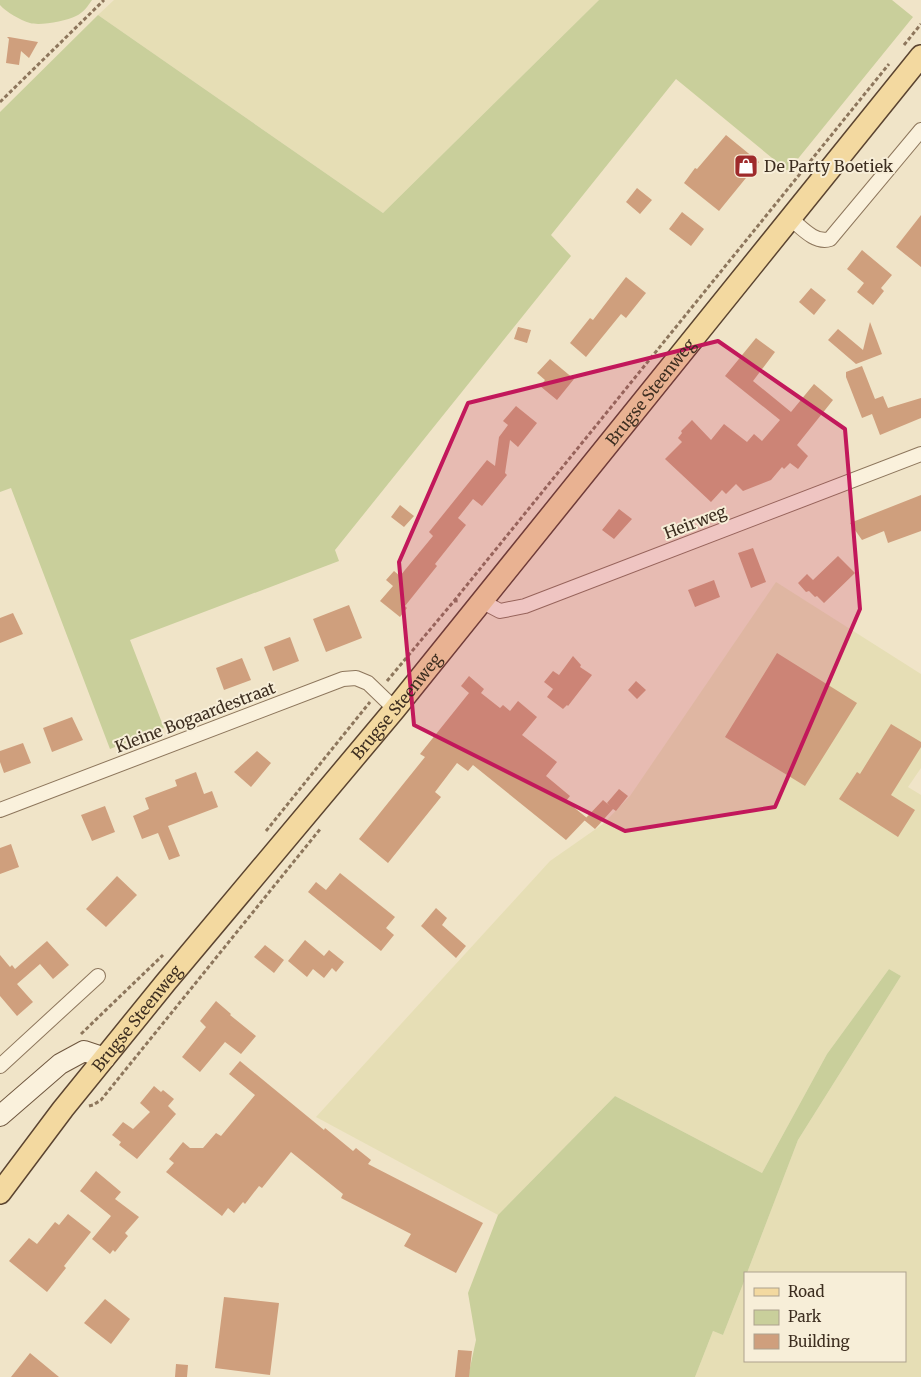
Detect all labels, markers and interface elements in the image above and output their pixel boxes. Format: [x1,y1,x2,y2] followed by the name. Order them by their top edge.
[733,153,759,179] shop icon: De Party Boetiek
[764,156,894,176] place label: De Party Boetiek
[601,334,700,449] street label: Brugse Steenweg
[661,501,729,543] street label: Heirweg
[347,649,446,763] street label: Brugse Steenweg
[112,677,279,757] street label: Kleine Bogaardestraat
[87,961,186,1076] street label: Brugse Steenweg
[744,1272,906,1362] legend
[788,1282,824,1301] text: Road
[788,1307,822,1326] text: Park
[788,1332,850,1351] text: Building

